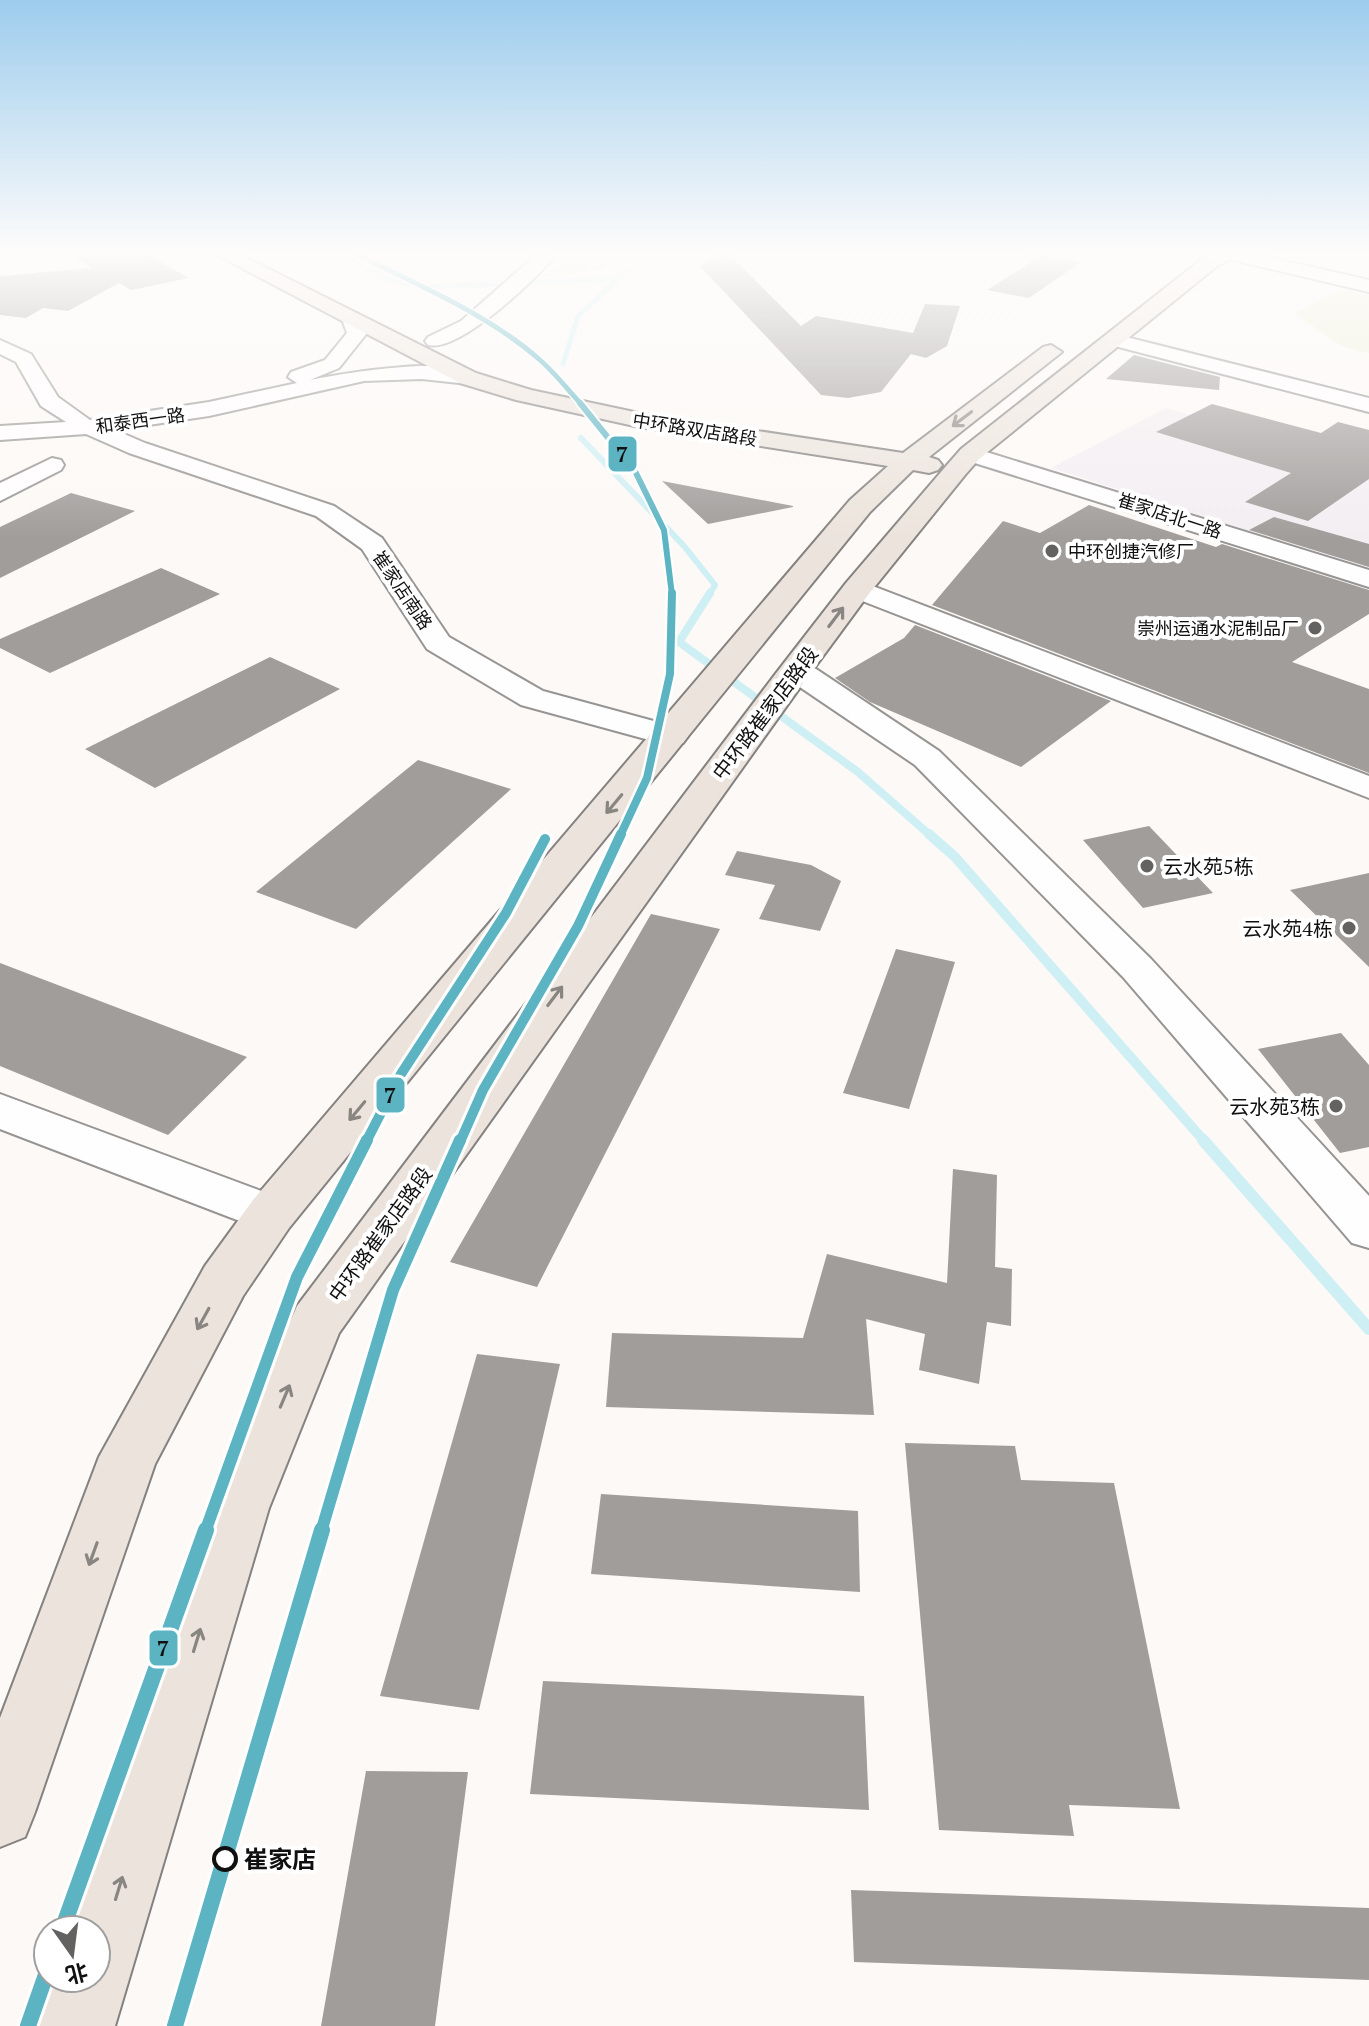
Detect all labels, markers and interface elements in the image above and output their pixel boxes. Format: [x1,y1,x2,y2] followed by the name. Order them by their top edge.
[94,402,186,438] street label: 和泰西一路
[631,407,759,451] street label: 中环路双店路段
[952,411,973,428] one-way arrow
[607,435,638,473] line badge: 7
[616,439,628,468] text: 7
[1115,487,1225,543] street label: 崔家店北一路
[1068,539,1194,563] place label: 中环创捷汽修厂
[1043,542,1061,560] marker: 中环创捷汽修厂
[368,546,438,634] street label: 崔家店南路
[828,607,845,628] one-way arrow
[1137,616,1299,640] place label: 崇州运通水泥制品厂
[1306,619,1324,637] marker: 崇州运通水泥制品厂
[706,641,824,785] street label: 中环路崔家店路段
[605,793,623,814] one-way arrow
[1163,853,1254,880] place label: 云水苑5栋
[1138,857,1156,875] marker: 云水苑5栋
[1242,915,1333,942] place label: 云水苑4栋
[1340,919,1358,937] marker: 云水苑4栋
[546,986,563,1007] one-way arrow
[375,1076,406,1114] line badge: 7
[384,1080,396,1109] text: 7
[1229,1093,1320,1120] place label: 云水苑3栋
[1327,1097,1345,1115] marker: 云水苑3栋
[348,1100,366,1120] one-way arrow
[322,1161,438,1307] street label: 中环路崔家店路段
[195,1307,211,1331] one-way arrow
[279,1384,294,1409] one-way arrow
[85,1541,99,1566] one-way arrow
[191,1628,205,1653] one-way arrow
[148,1629,179,1667] line badge: 7
[157,1633,169,1662] text: 7
[244,1843,316,1875] place label: 崔家店
[213,1847,237,1871] marker: 崔家店
[113,1876,128,1901] one-way arrow
[32,1914,112,1994] north arrow
[63,1957,91,1991] text: 北

